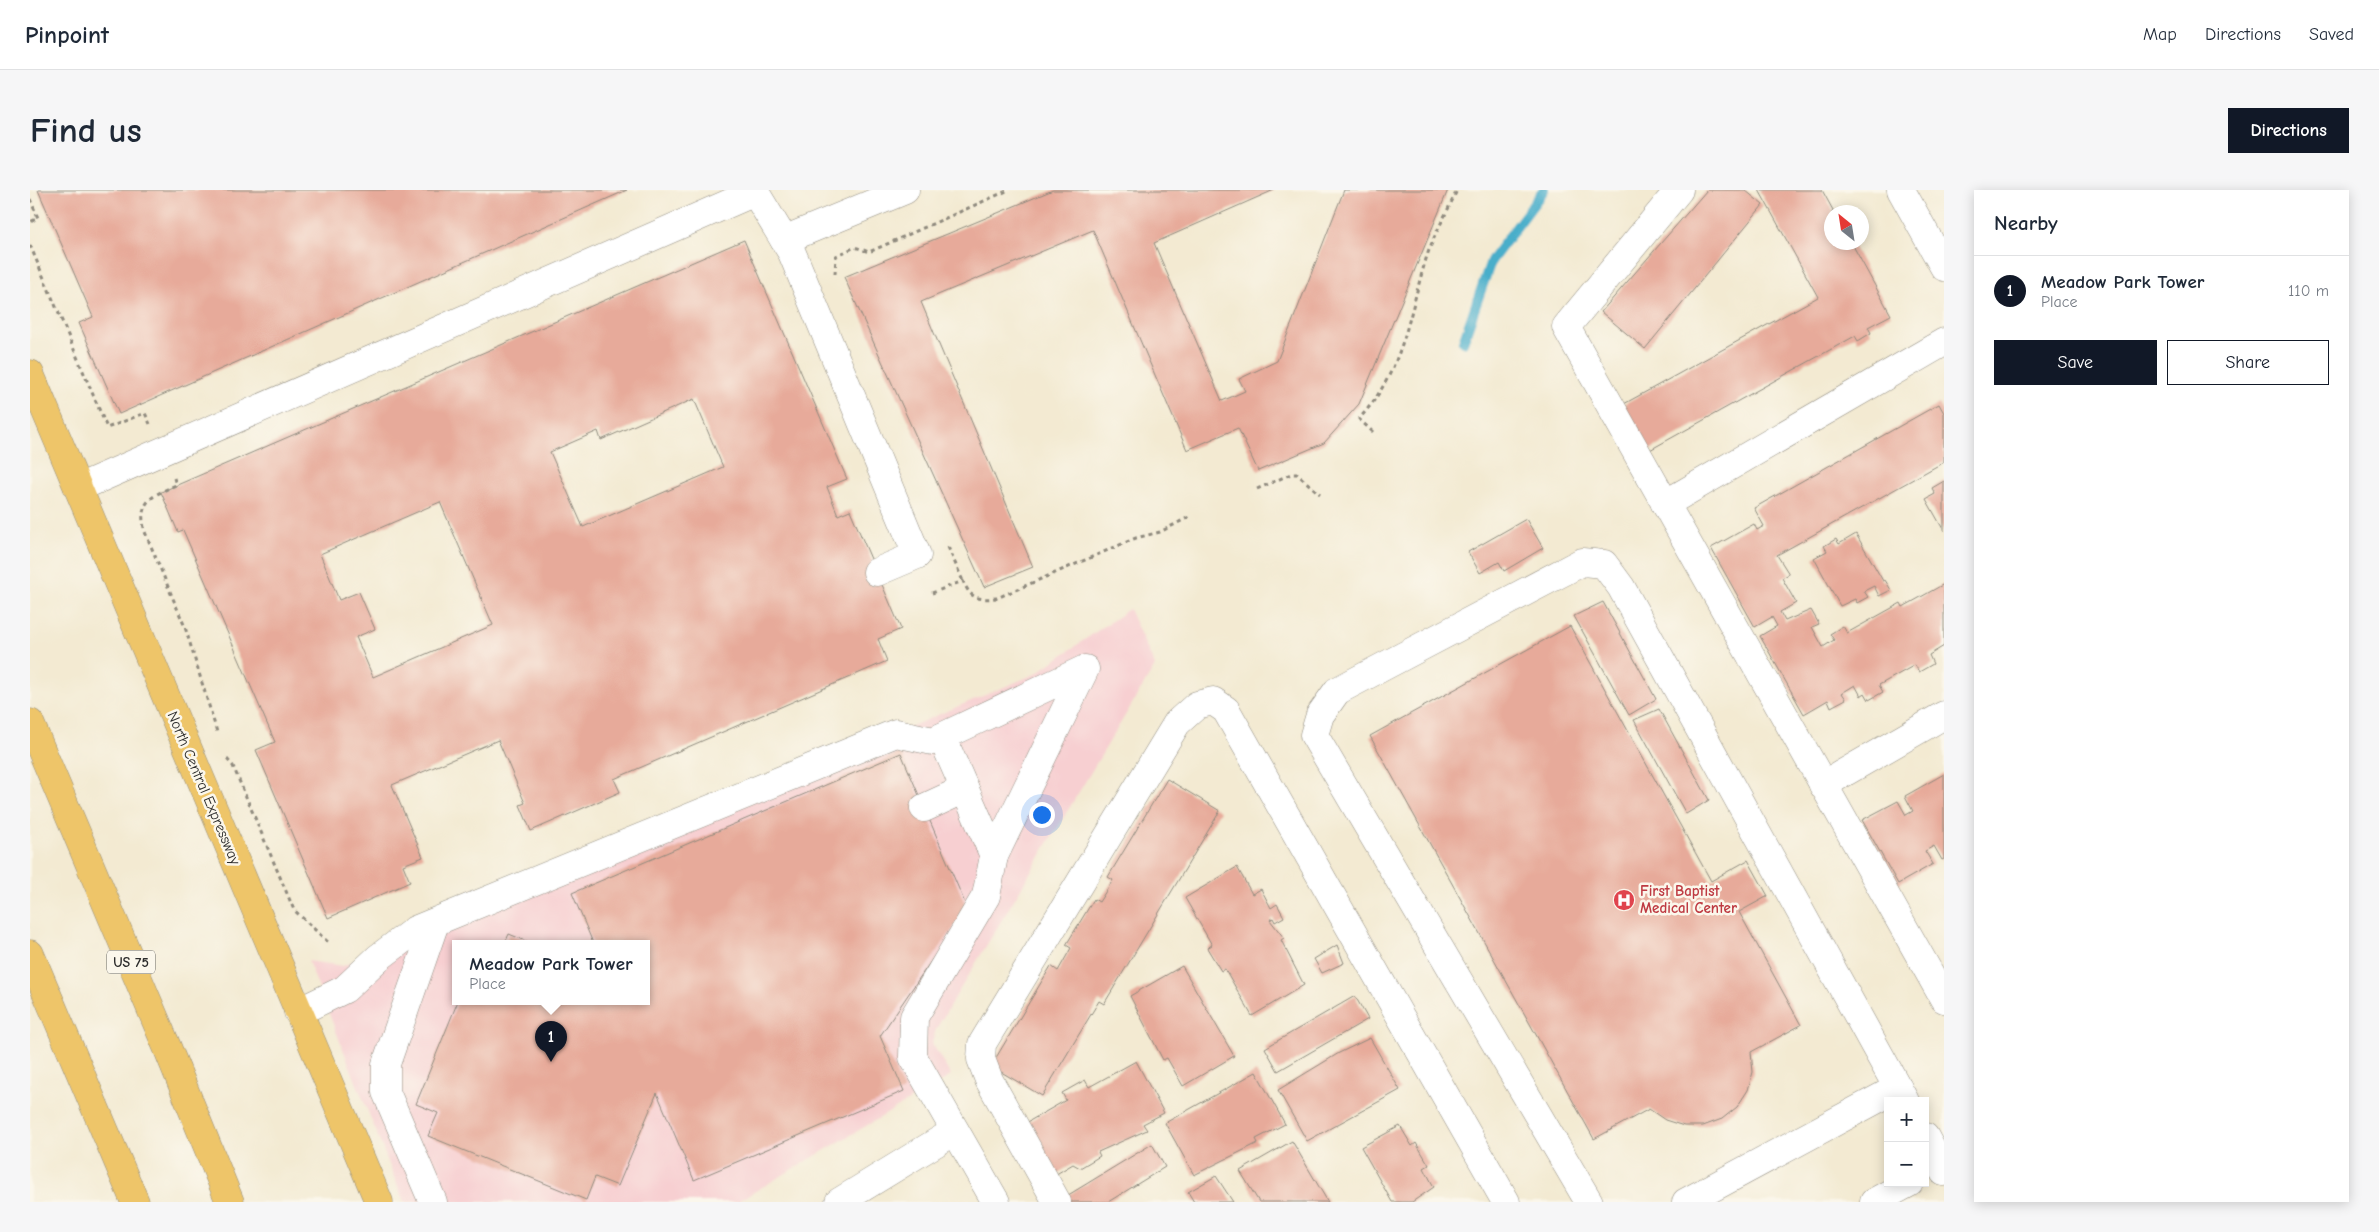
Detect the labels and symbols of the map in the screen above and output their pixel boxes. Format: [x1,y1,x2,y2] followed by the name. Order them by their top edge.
[1824,205,1869,250] north arrow
[163,709,245,868] street label: North Central Expressway
[1029,802,1055,828] your location
[1640,882,1737,917] place label: First Baptist Medical Center
[1612,888,1636,912] hospital icon: First Baptist Medical Center
[107,950,155,974] road number: US 75
[535,1021,567,1062] pin: 1

